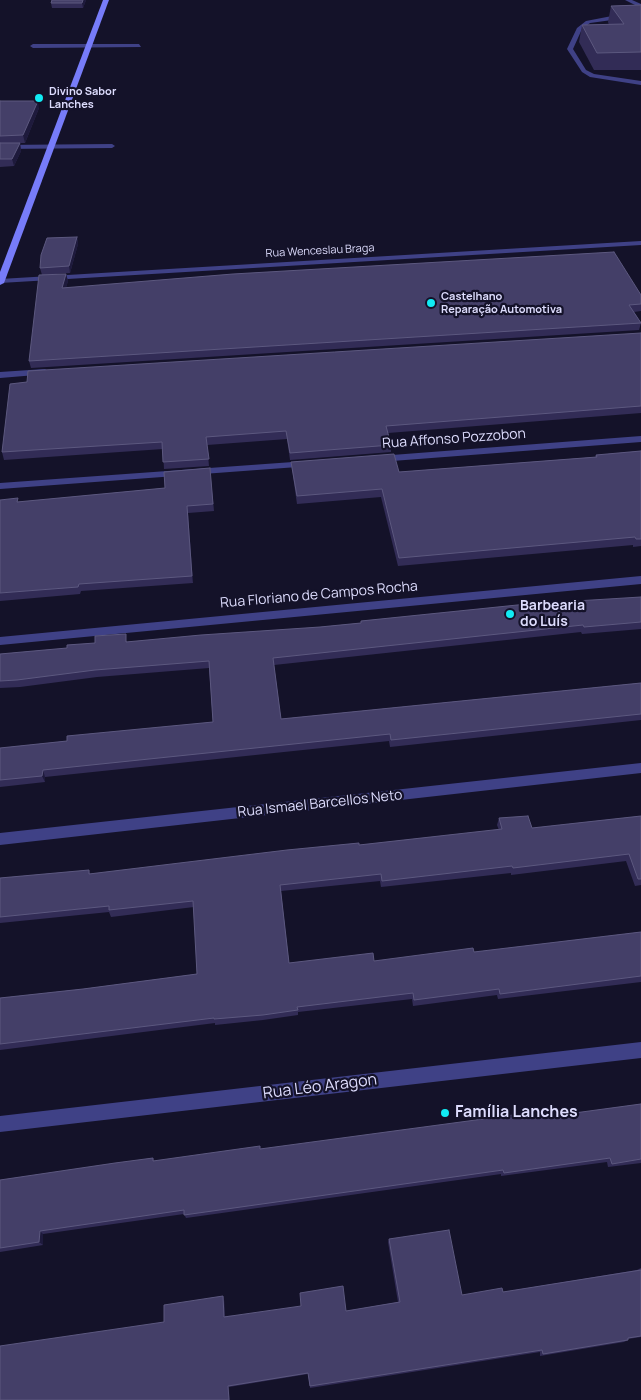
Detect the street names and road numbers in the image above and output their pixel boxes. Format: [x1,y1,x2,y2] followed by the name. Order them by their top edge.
[265,242,375,260] street label: Rua Wenceslau Braga
[382,426,526,452] street label: Rua Affonso Pozzobon
[219,578,419,612] street label: Rua Floriano de Campos Rocha
[237,787,403,821] street label: Rua Ismael Barcellos Neto
[262,1070,378,1104] street label: Rua Léo Aragon

